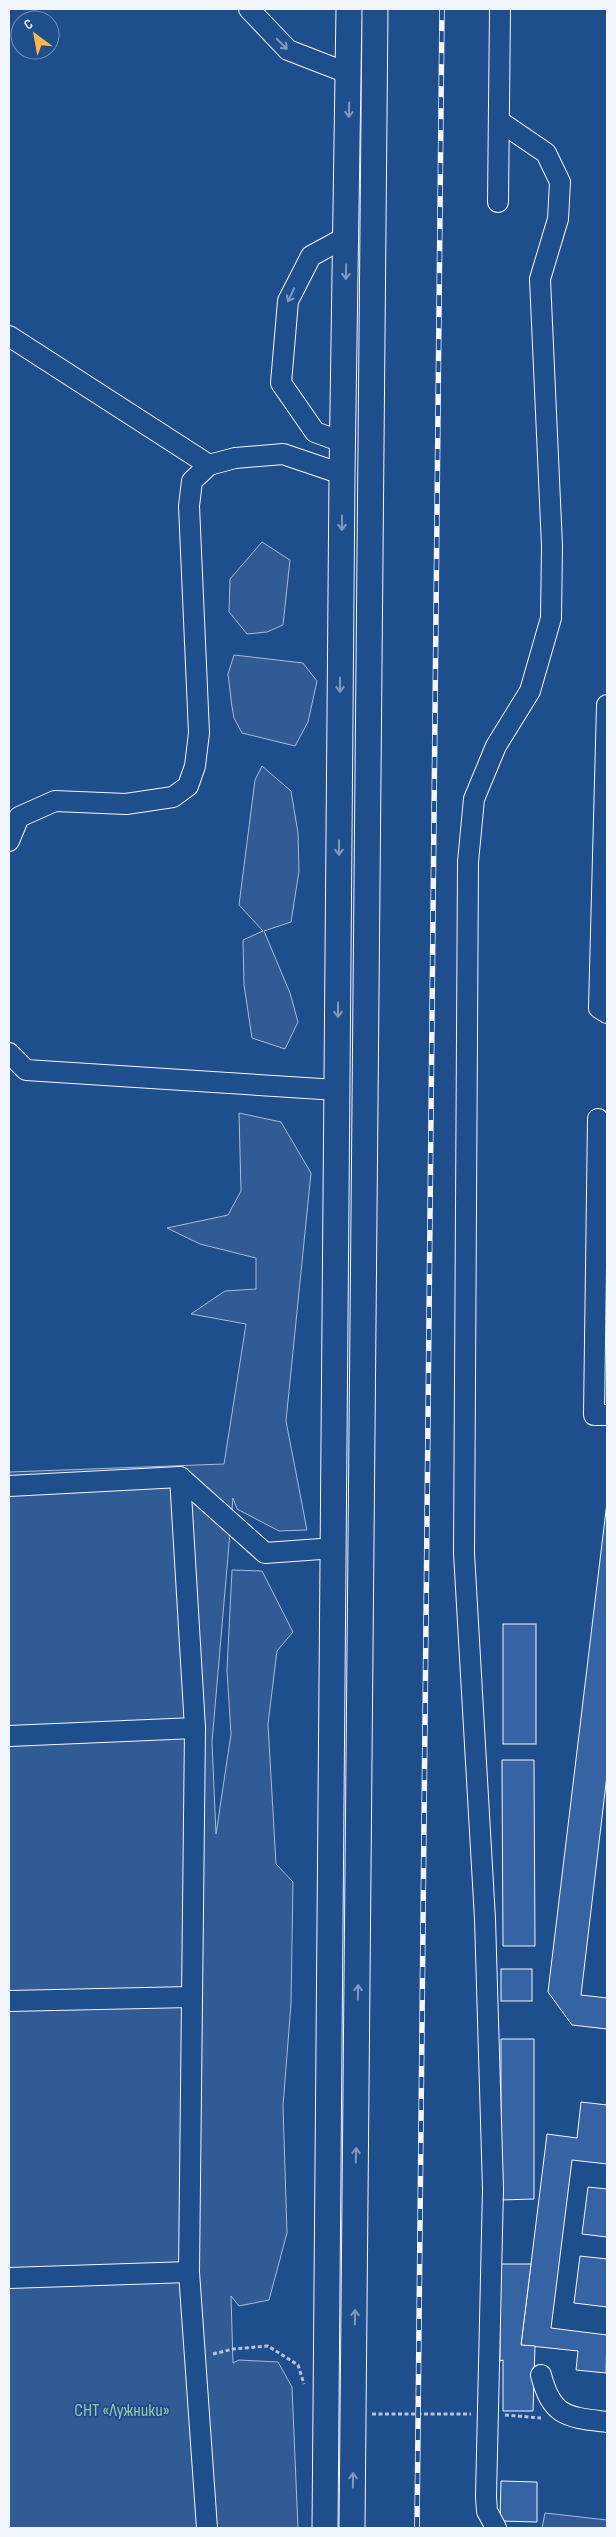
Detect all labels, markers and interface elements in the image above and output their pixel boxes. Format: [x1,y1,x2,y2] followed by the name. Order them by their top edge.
[10,10,60,60] north arrow
[21,15,36,34] text: С
[276,38,288,50] one-way arrow
[344,102,354,118] one-way arrow
[341,264,350,280] one-way arrow
[286,287,296,302] one-way arrow
[337,514,347,531] one-way arrow
[335,677,345,693] one-way arrow
[334,840,344,856] one-way arrow
[333,1002,342,1018] one-way arrow
[353,1984,363,2000] one-way arrow
[351,2147,361,2163] one-way arrow
[350,2309,360,2326] one-way arrow
[74,2400,170,2421] park label: СНТ «Лужники»
[348,2472,358,2488] one-way arrow

